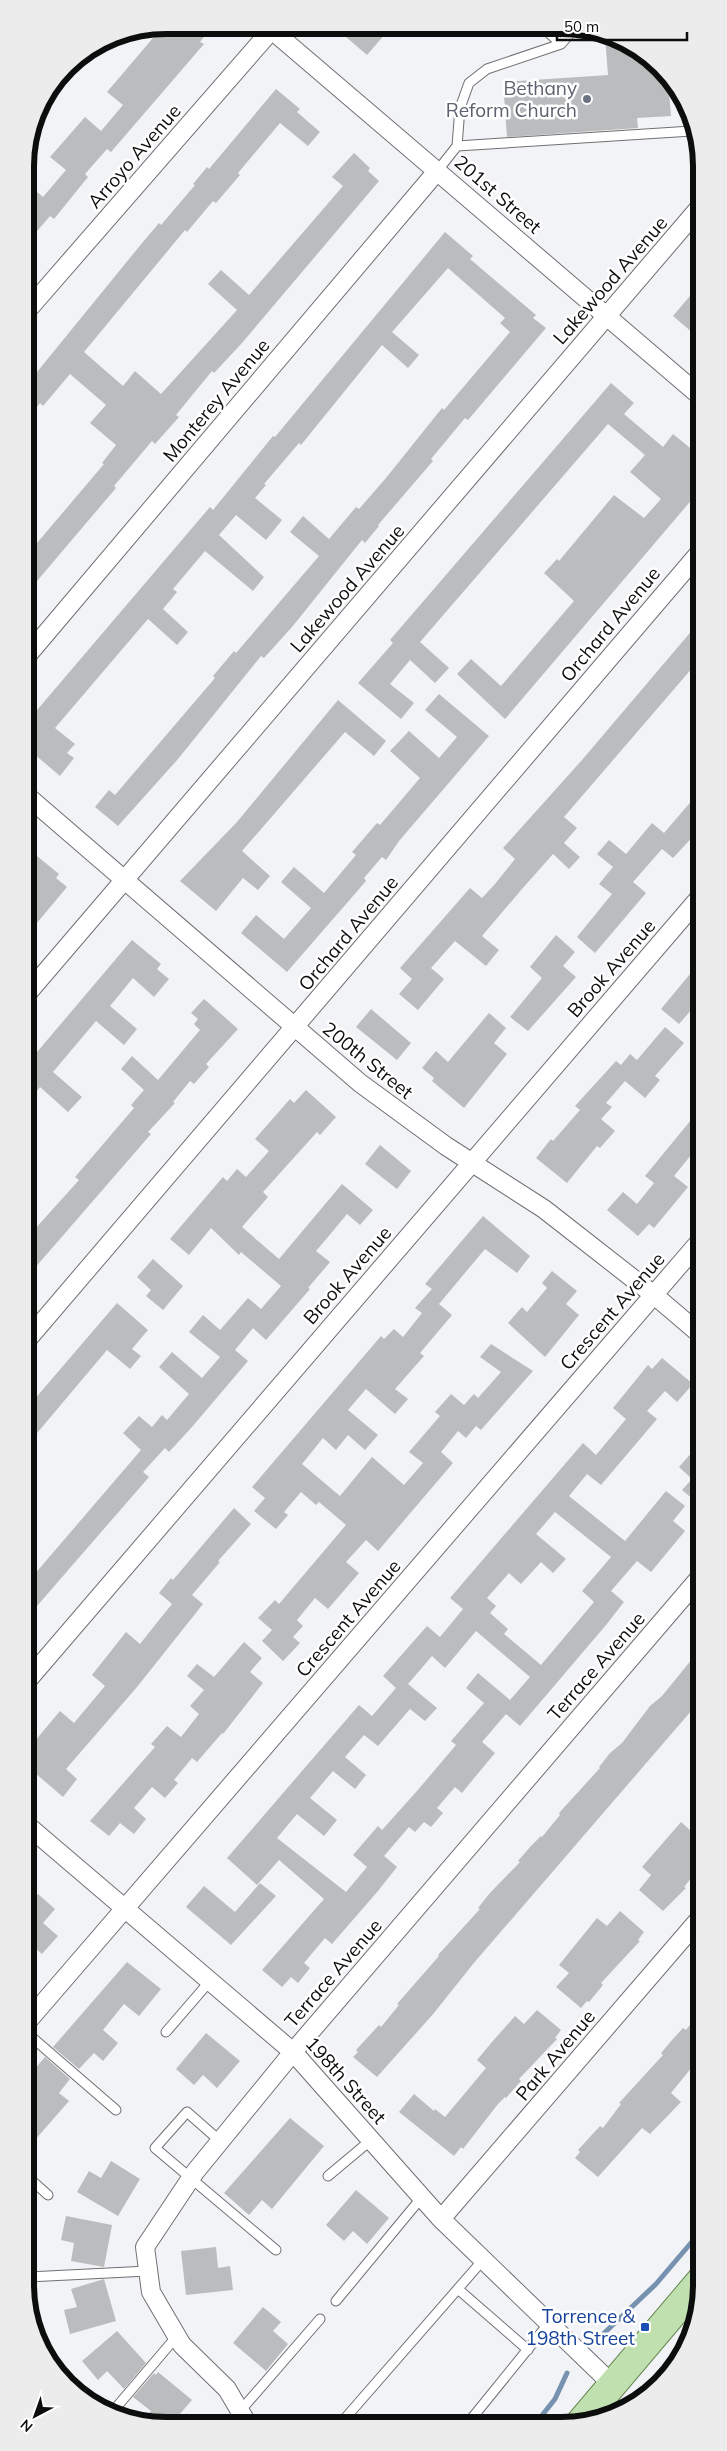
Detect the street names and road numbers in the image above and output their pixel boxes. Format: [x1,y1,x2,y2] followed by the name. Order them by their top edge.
[82,99,186,213] street label: Arroyo Avenue
[449,150,547,239] street label: 201st Street
[548,211,672,349] street label: Lakewood Avenue
[158,334,274,466] street label: Monterey Avenue
[285,519,409,657] street label: Lakewood Avenue
[555,562,665,686] street label: Orchard Avenue
[293,871,403,995] street label: Orchard Avenue
[562,914,660,1022] street label: Brook Avenue
[318,1016,418,1104] street label: 200th Street
[298,1221,396,1329] street label: Brook Avenue
[554,1247,670,1375] street label: Crescent Avenue
[290,1554,406,1682] street label: Crescent Avenue
[542,1607,650,1725] street label: Terrace Avenue
[279,1914,387,2032] street label: Terrace Avenue
[510,2005,600,2105] street label: Park Avenue
[300,2031,392,2129] street label: 198th Street

